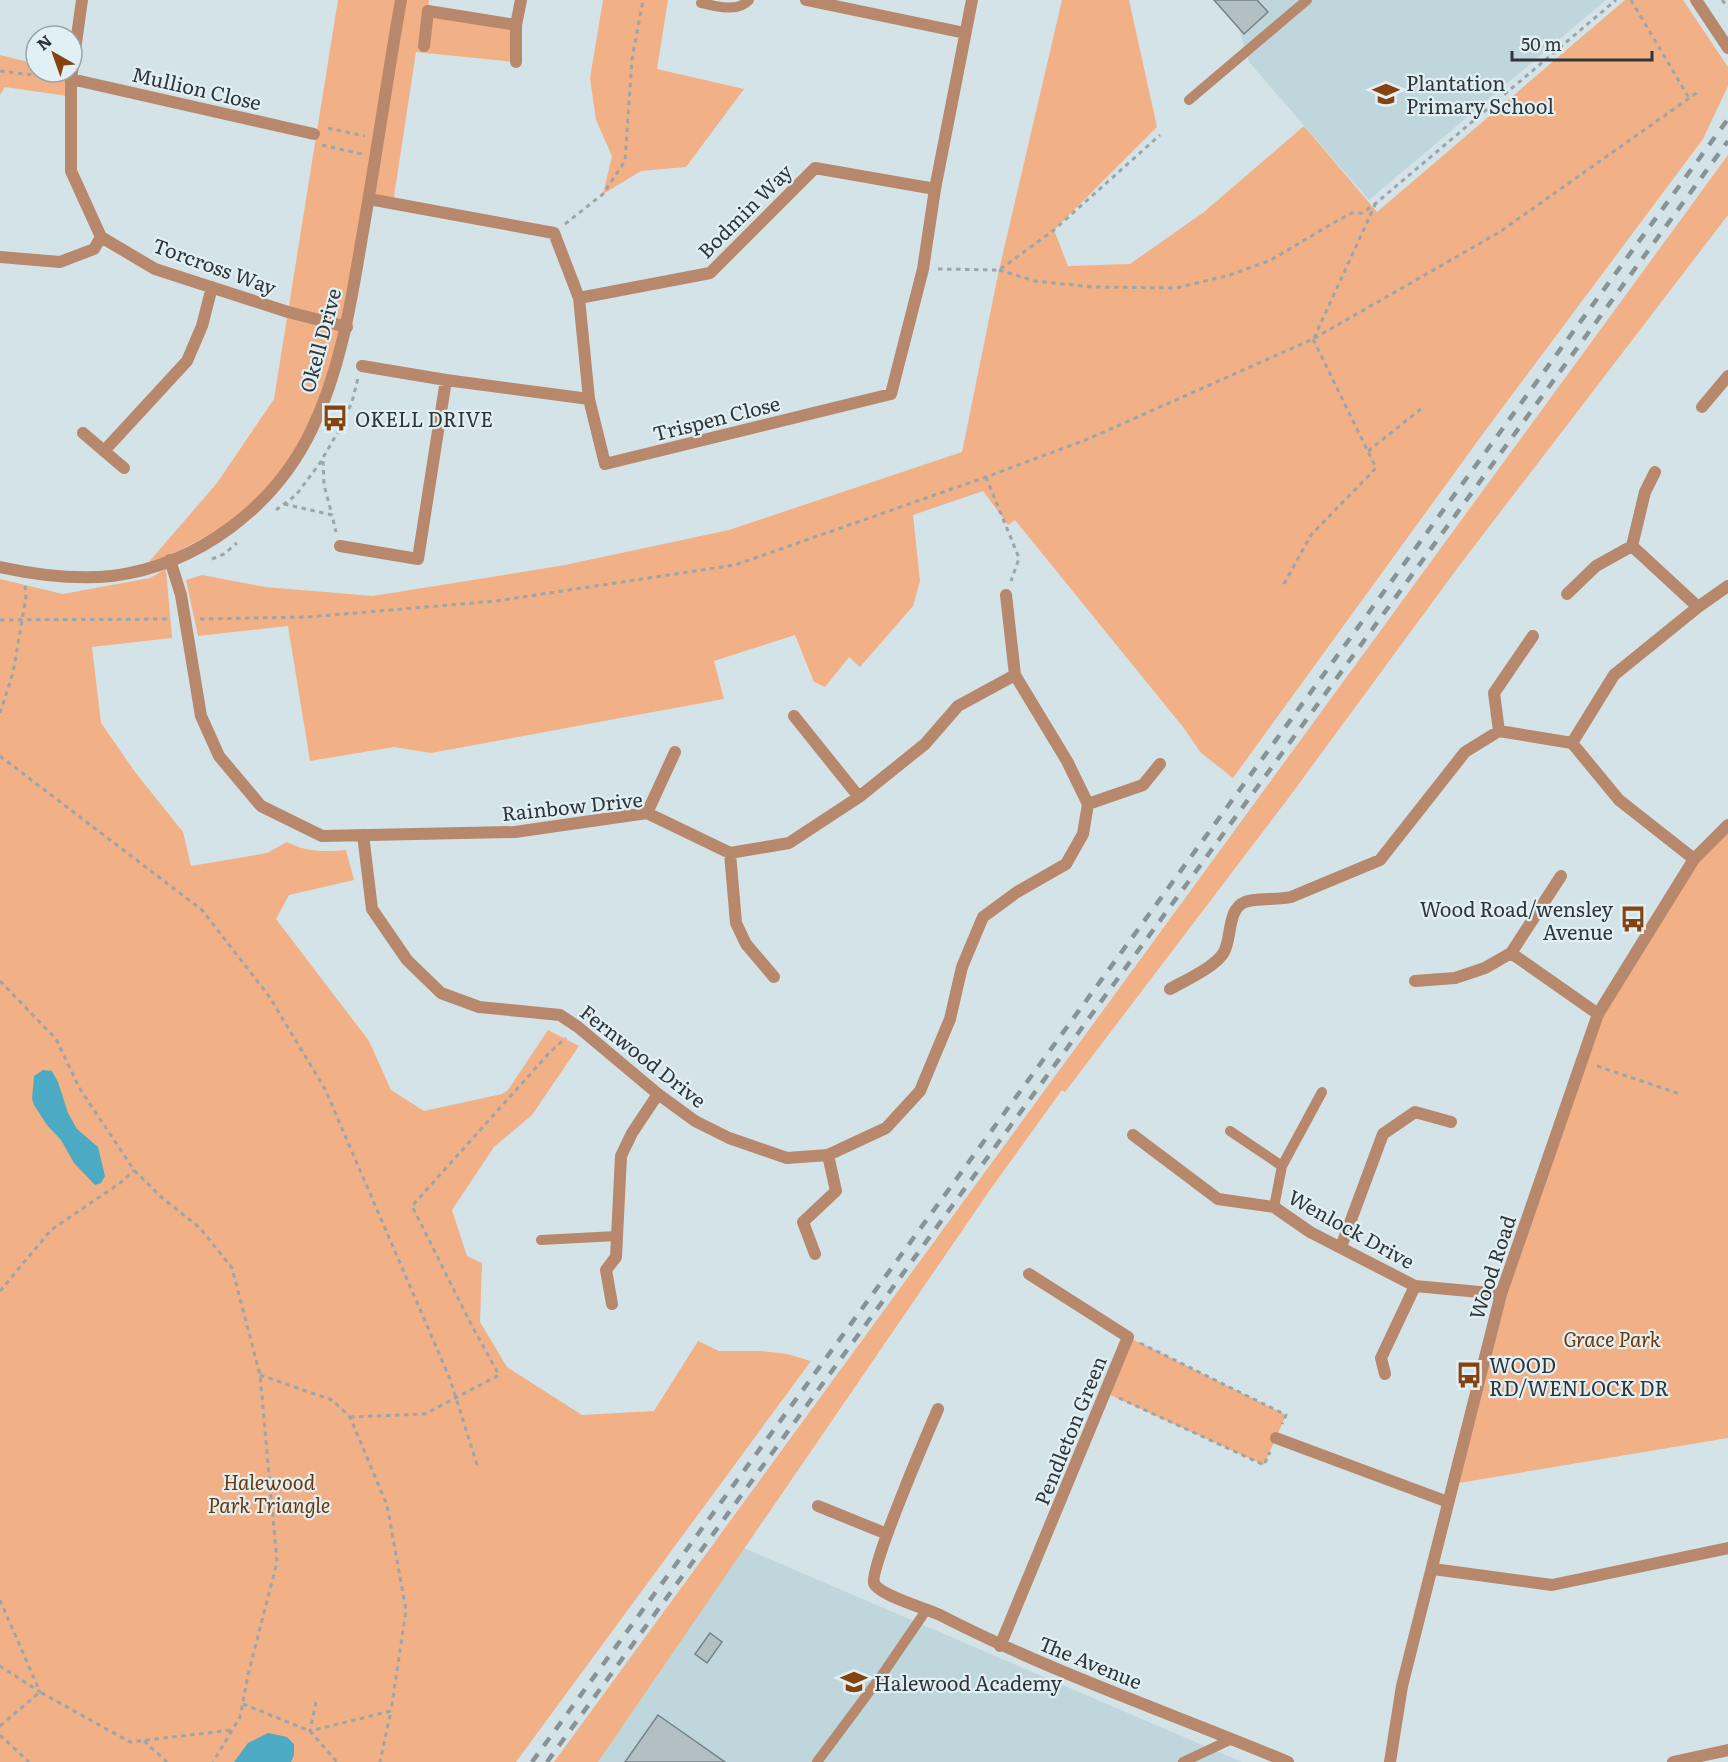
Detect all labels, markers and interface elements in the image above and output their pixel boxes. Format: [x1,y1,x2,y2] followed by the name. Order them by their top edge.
[24,24,84,84] north arrow
[1512,24,1652,62] scale bar
[31,28,57,55] text: N
[1521,30,1562,57] text: 50 m
[129,58,265,116] street label: Mullion Close
[1406,67,1554,120] place label: Plantation Primary School
[1371,79,1401,109] school or university icon: Plantation Primary School
[690,156,798,264] street label: Bodmin Way
[149,229,281,301] street label: Torcross Way
[291,284,347,396] street label: Okell Drive
[649,387,783,447] street label: Trispen Close
[320,403,350,433] bus stop icon: OKELL DRIVE
[355,403,493,433] place label: OKELL DRIVE
[500,783,644,827] street label: Rainbow Drive
[1420,893,1613,946] place label: Wood Road/wensley Avenue
[1618,904,1648,934] bus stop icon: Wood Road/wensley Avenue
[575,996,713,1114] street label: Fernwood Drive
[1283,1181,1421,1275] street label: Wenlock Drive
[1460,1211,1522,1323] street label: Wood Road
[1563,1323,1661,1353] park label: Grace Park
[1489,1349,1669,1402] place label: WOOD RD/WENLOCK DR
[1025,1351,1113,1509] street label: Pendleton Green
[1454,1360,1484,1390] bus stop icon: WOOD RD/WENLOCK DR
[208,1466,330,1519] park label: Halewood Park Triangle
[1035,1627,1147,1695] street label: The Avenue
[839,1667,869,1697] school or university icon: Halewood Academy
[874,1667,1063,1697] place label: Halewood Academy

